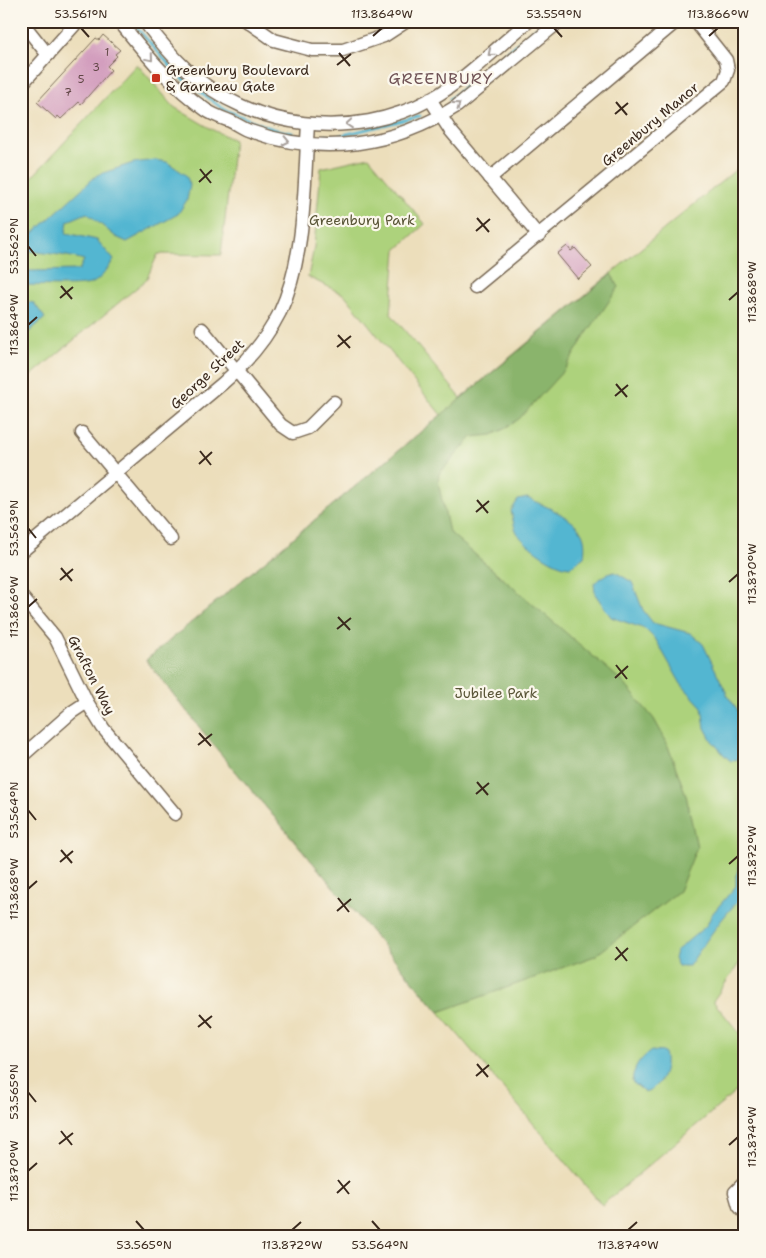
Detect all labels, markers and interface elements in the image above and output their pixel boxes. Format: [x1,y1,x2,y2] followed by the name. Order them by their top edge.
[55,6,107,22] text: 53.561°N
[351,6,413,22] text: 113.864°W
[526,6,582,22] text: 53.559°N
[687,6,749,22] text: 113.866°W
[105,45,109,60] house number: 1
[488,47,497,55] one-way arrow
[144,53,153,62] one-way arrow
[92,60,100,75] house number: 3
[166,61,309,95] place label: Greenbury Boulevard & Garneau Gate
[389,68,493,89] district label: GREENBURY
[78,72,85,87] house number: 5
[150,72,162,84] marker: Greenbury Boulevard & Garneau Gate
[598,78,703,170] street label: Greenbury Manor
[64,85,72,100] house number: 7
[451,103,460,111] one-way arrow
[344,118,352,129] one-way arrow
[282,135,290,145] one-way arrow
[309,211,415,229] park label: Greenbury Park
[6,218,22,274] text: 53.562°N
[744,261,760,323] text: 113.868°W
[6,294,22,356] text: 113.864°W
[166,335,248,413] street label: George Street
[6,500,22,556] text: 53.563°N
[744,543,760,605] text: 113.870°W
[6,576,22,638] text: 113.866°W
[64,632,120,718] street label: Grafton Way
[455,684,537,702] park label: Jubilee Park
[6,782,22,838] text: 53.564°N
[744,825,760,887] text: 113.872°W
[6,858,22,920] text: 113.868°W
[6,1064,22,1120] text: 53.565°N
[744,1106,760,1168] text: 113.874°W
[6,1140,22,1202] text: 113.870°W
[116,1237,172,1253] text: 53.565°N
[261,1237,323,1253] text: 113.872°W
[352,1237,408,1253] text: 53.564°N
[597,1237,659,1253] text: 113.874°W

